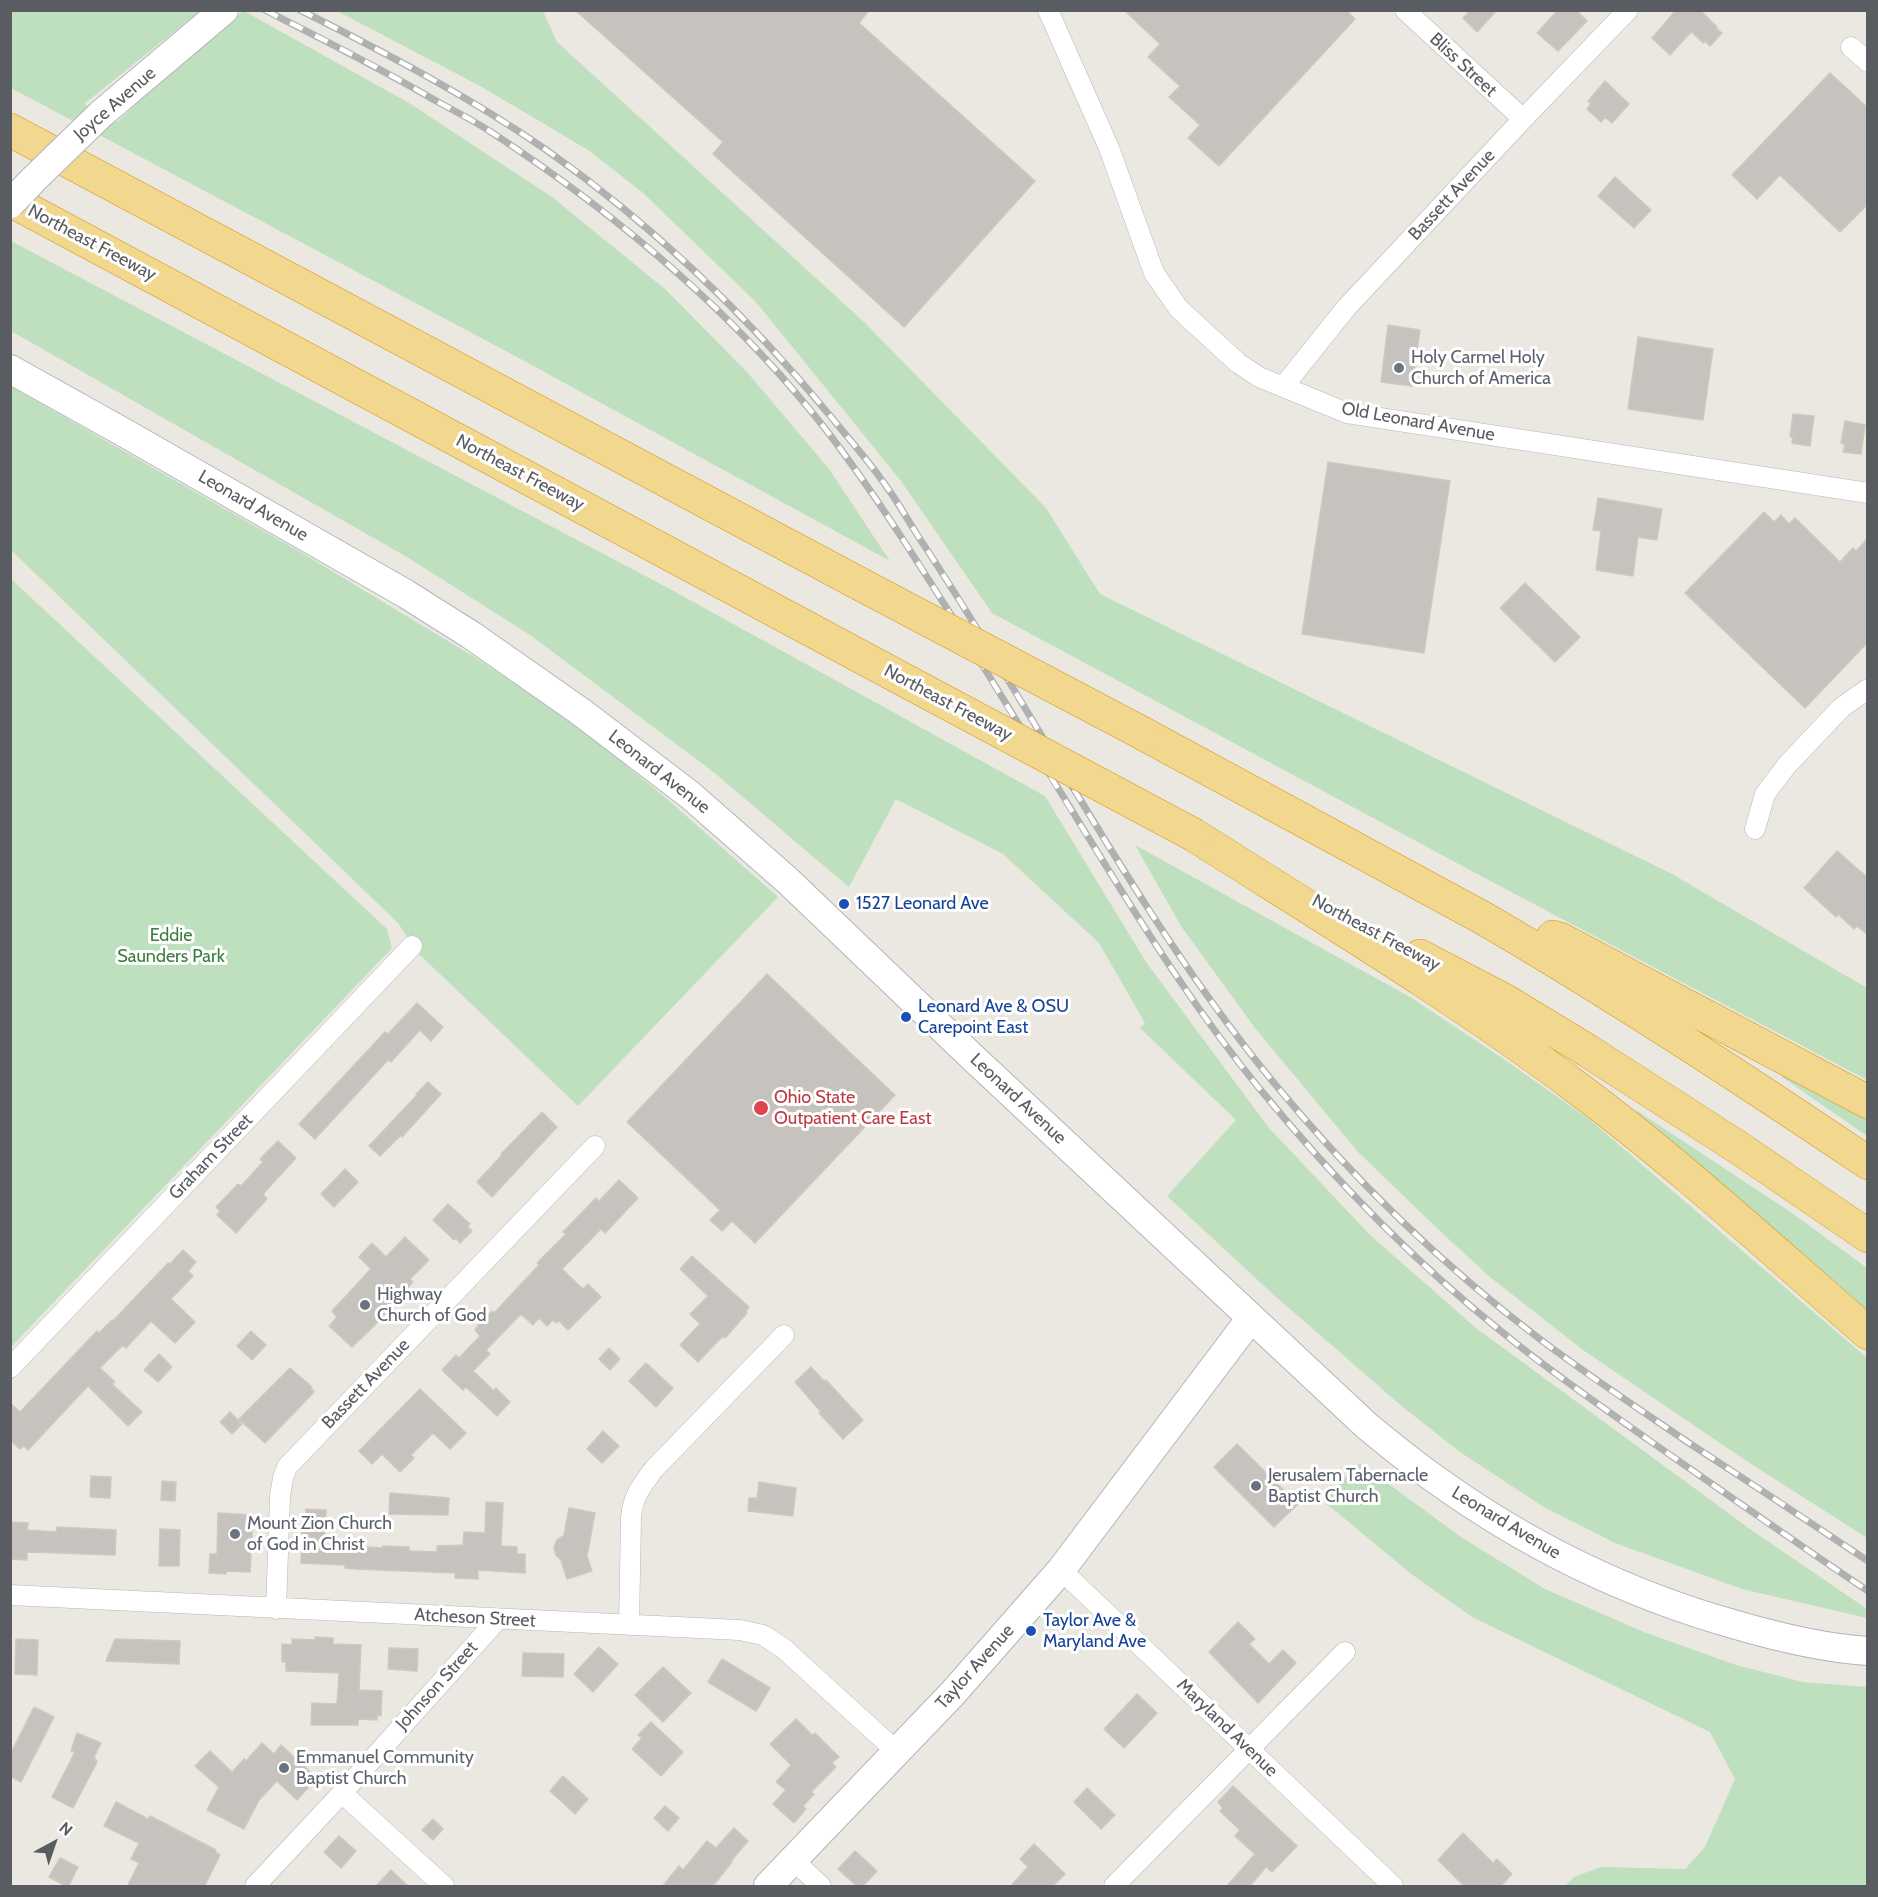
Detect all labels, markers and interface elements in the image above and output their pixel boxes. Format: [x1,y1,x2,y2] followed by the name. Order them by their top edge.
[1425,28,1501,102] street label: Bliss Street
[70,63,160,145] street label: Joyce Avenue
[1404,145,1500,245] street label: Bassett Avenue
[24,200,160,286] street label: Northeast Freeway
[1411,347,1551,389] place label: Holy Carmel Holy Church of America
[1392,361,1406,375] marker: Holy Carmel Holy Church of America
[1340,398,1496,446] street label: Old Leonard Avenue
[452,430,588,516] street label: Northeast Freeway
[194,466,312,546] street label: Leonard Avenue
[880,660,1016,746] street label: Northeast Freeway
[604,726,714,818] street label: Leonard Avenue
[1308,890,1444,976] street label: Northeast Freeway
[856,893,989,915] place label: 1527 Leonard Ave
[837,897,851,911] marker: 1527 Leonard Ave
[117,925,225,968] park label: Eddie Saunders Park
[918,996,1069,1038] place label: Leonard Ave & OSU Carepoint East
[899,1010,913,1024] marker: Leonard Ave & OSU Carepoint East
[966,1049,1070,1149] street label: Leonard Avenue
[774,1087,931,1130] place label: Ohio State Outpatient Care East
[752,1099,770,1117] marker: Ohio State Outpatient Care East
[165,1110,257,1204] street label: Graham Street
[377,1284,486,1326] place label: Highway Church of God
[358,1298,372,1312] marker: Highway Church of God
[318,1335,414,1433] street label: Bassett Avenue
[1268,1465,1428,1508] place label: Jerusalem Tabernacle Baptist Church
[1249,1479,1263,1493] marker: Jerusalem Tabernacle Baptist Church
[1448,1482,1564,1564] street label: Leonard Avenue
[247,1513,392,1556] place label: Mount Zion Church of God in Christ
[228,1527,242,1541] marker: Mount Zion Church of God in Christ
[414,1604,536,1632] street label: Atcheson Street
[1043,1610,1146,1652] place label: Taylor Ave & Maryland Ave
[931,1620,1019,1714] street label: Taylor Avenue
[1024,1624,1038,1638] marker: Taylor Ave & Maryland Ave
[392,1637,482,1735] street label: Johnson Street
[1172,1674,1282,1782] street label: Maryland Avenue
[296,1747,474,1790] place label: Emmanuel Community Baptist Church
[277,1761,291,1775] marker: Emmanuel Community Baptist Church
[24,1813,84,1873] north arrow
[55,1818,76,1840] text: N

